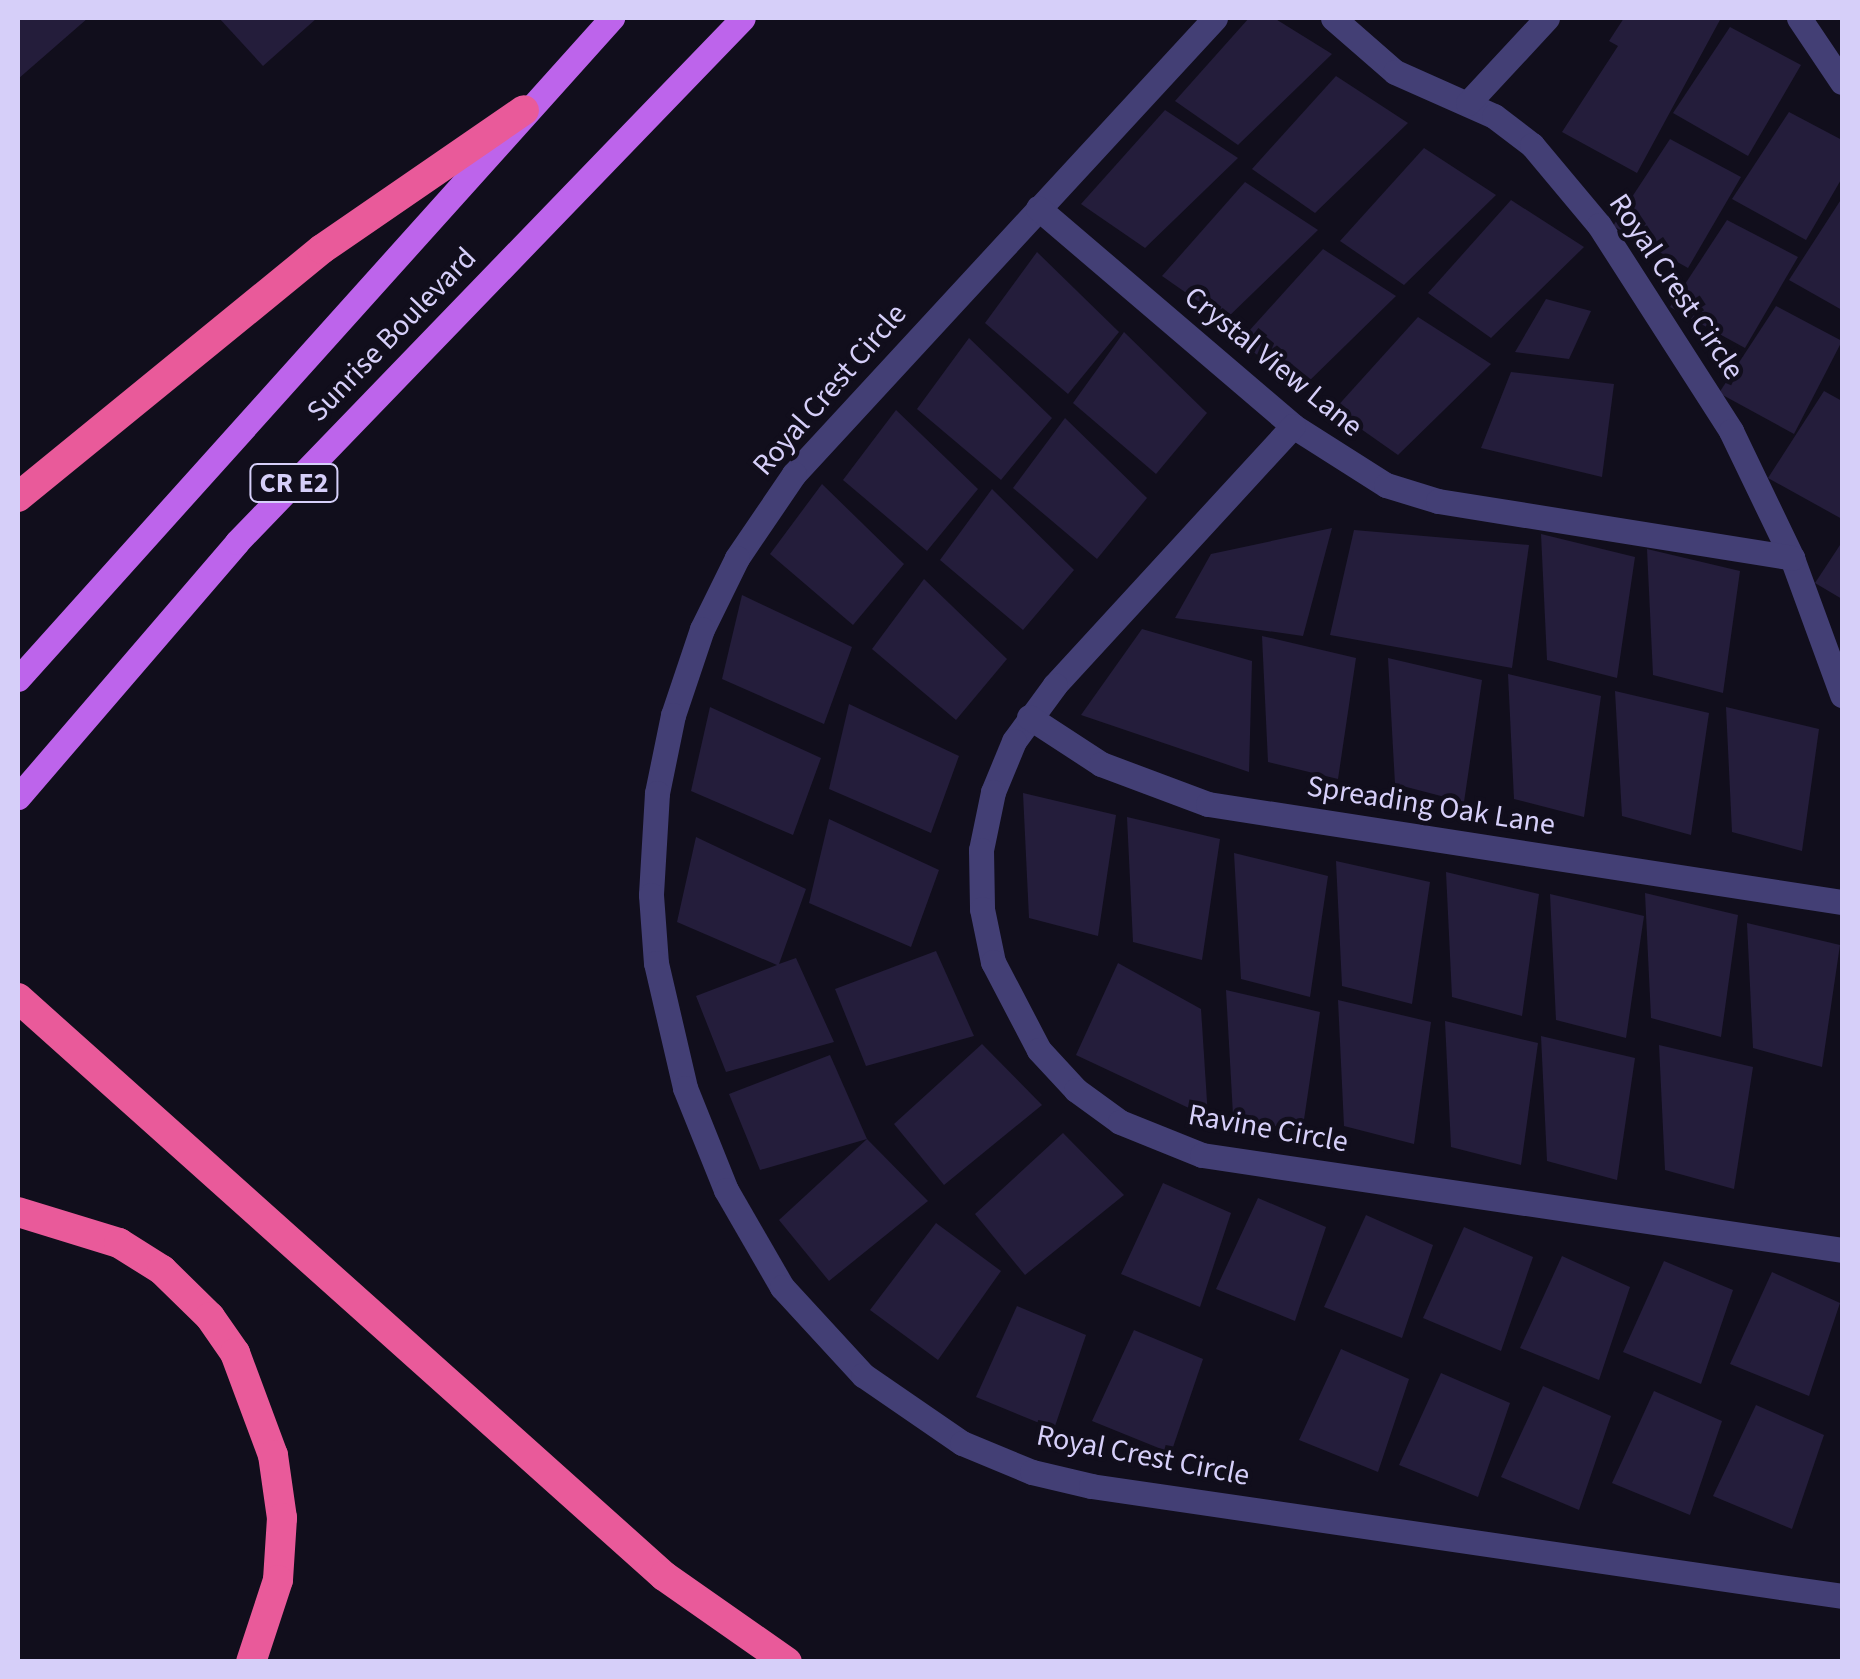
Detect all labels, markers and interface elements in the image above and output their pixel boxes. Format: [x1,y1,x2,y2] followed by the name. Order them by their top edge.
[1601,187,1751,387] street label: Royal Crest Circle
[300,240,484,430] street label: Sunrise Boulevard
[1177,279,1369,445] street label: Crystal View Lane
[746,297,914,483] street label: Royal Crest Circle
[249,460,339,506] road number: CR E2
[1304,769,1558,843] street label: Spreading Oak Lane
[1185,1097,1351,1161] street label: Ravine Circle
[1033,1418,1253,1494] street label: Royal Crest Circle

